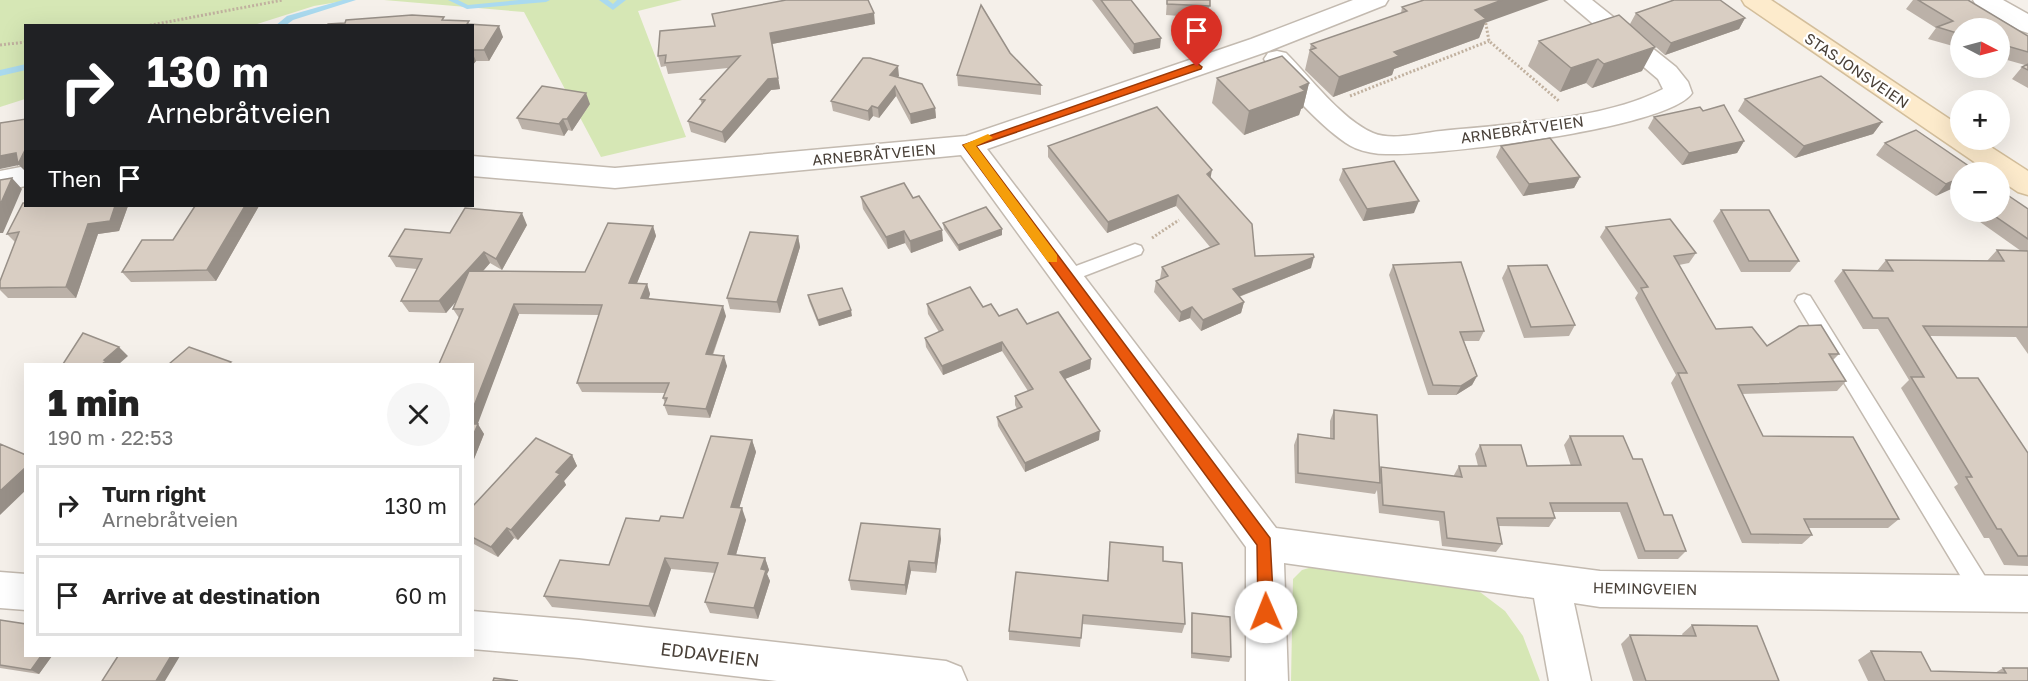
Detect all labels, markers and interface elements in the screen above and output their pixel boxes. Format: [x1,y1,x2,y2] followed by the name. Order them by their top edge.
[1171,5,1222,67] pin
[1180,14,1213,47] icon: arrive
[1950,18,2010,78] north arrow
[1950,18,2010,222] map controls
[1802,29,1912,111] street label: STASJONSVEIEN
[147,46,269,96] text: 130 m
[48,48,126,126] icon: right
[1950,90,2010,150] button: +
[147,97,331,129] text: Arnebråtveien
[1459,111,1585,147] street label: ARNEBRÅTVEIEN
[811,140,937,168] street label: ARNEBRÅTVEIEN
[113,162,146,195] icon: arrive
[1950,162,2010,222] button: −
[48,165,101,192] text: Then
[48,381,139,424] text: 1 min
[387,383,450,446] button: close
[48,425,173,449] text: 190 m · 22:53
[102,480,206,507] text: Turn right
[51,489,84,522] icon: right
[385,492,447,519] text: 130 m
[102,507,238,531] text: Arnebråtveien
[1593,578,1697,598] street label: HEMINGVEIEN
[51,579,84,612] icon: arrive
[1234,580,1298,644] position arrow
[102,582,320,609] text: Arrive at destination
[395,582,447,609] text: 60 m
[659,637,761,671] street label: EDDAVEIEN

